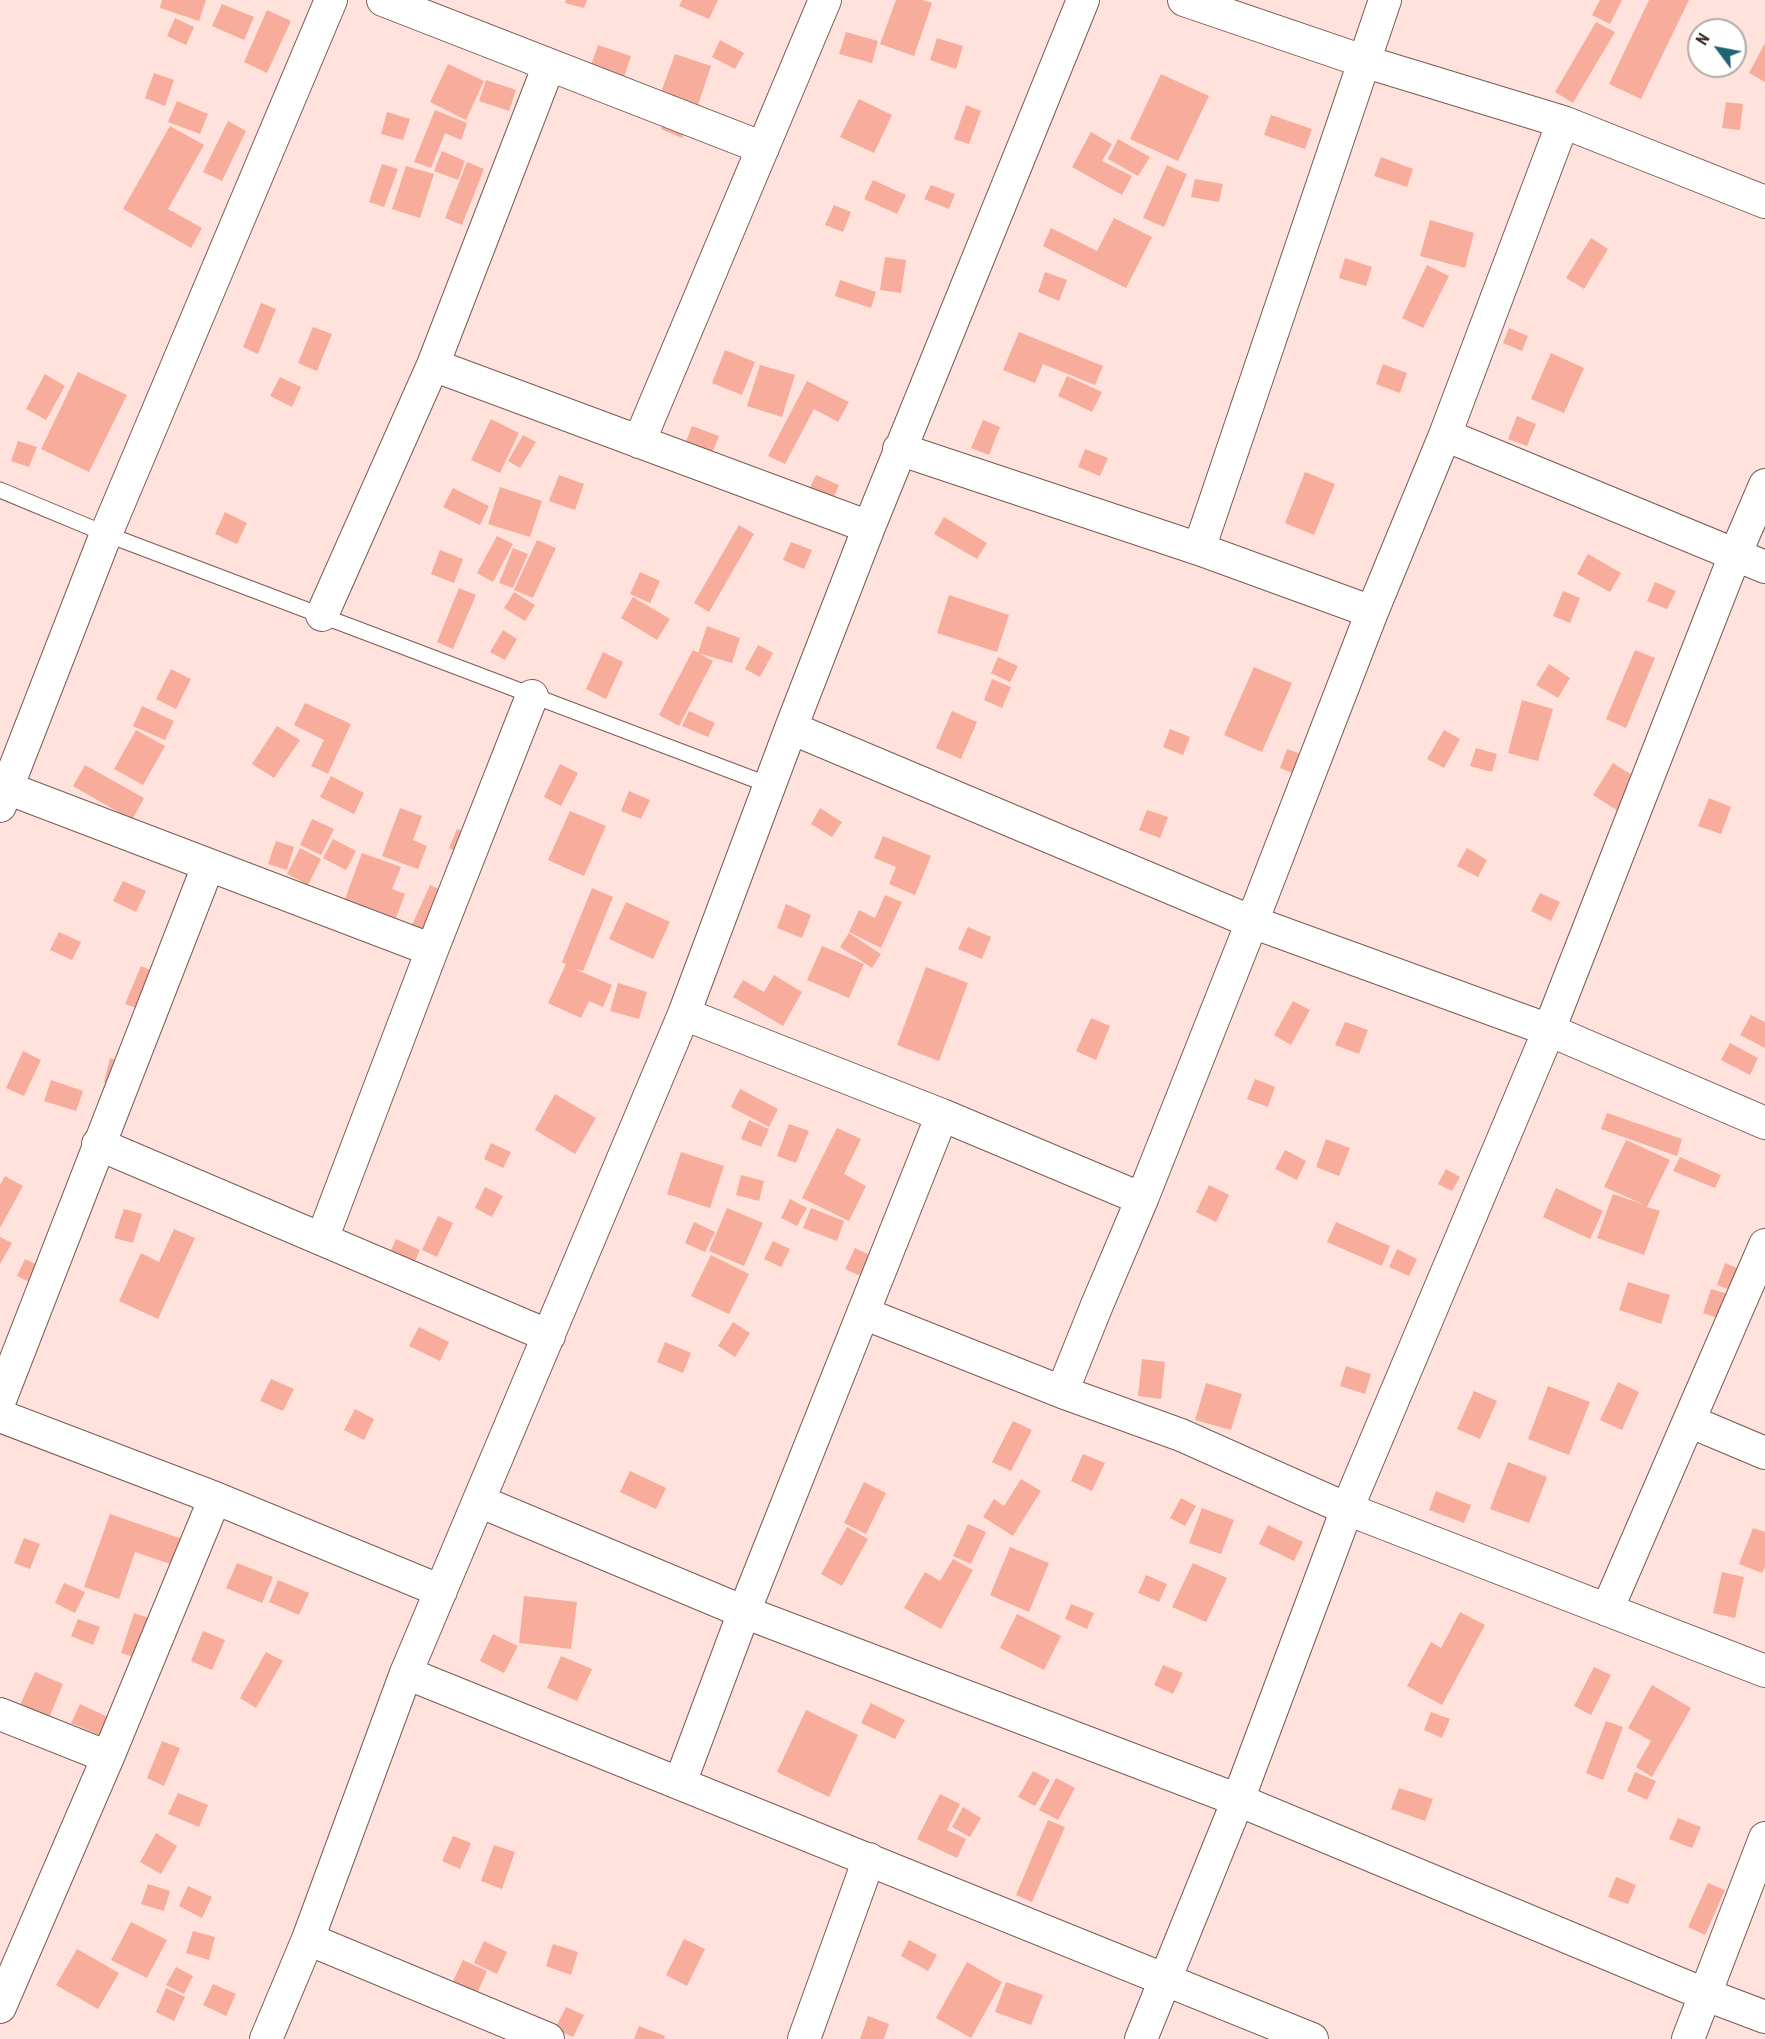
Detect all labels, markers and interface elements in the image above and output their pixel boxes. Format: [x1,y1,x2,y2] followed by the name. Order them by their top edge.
[1687,18,1747,78] north arrow
[1692,30,1714,48] text: N

